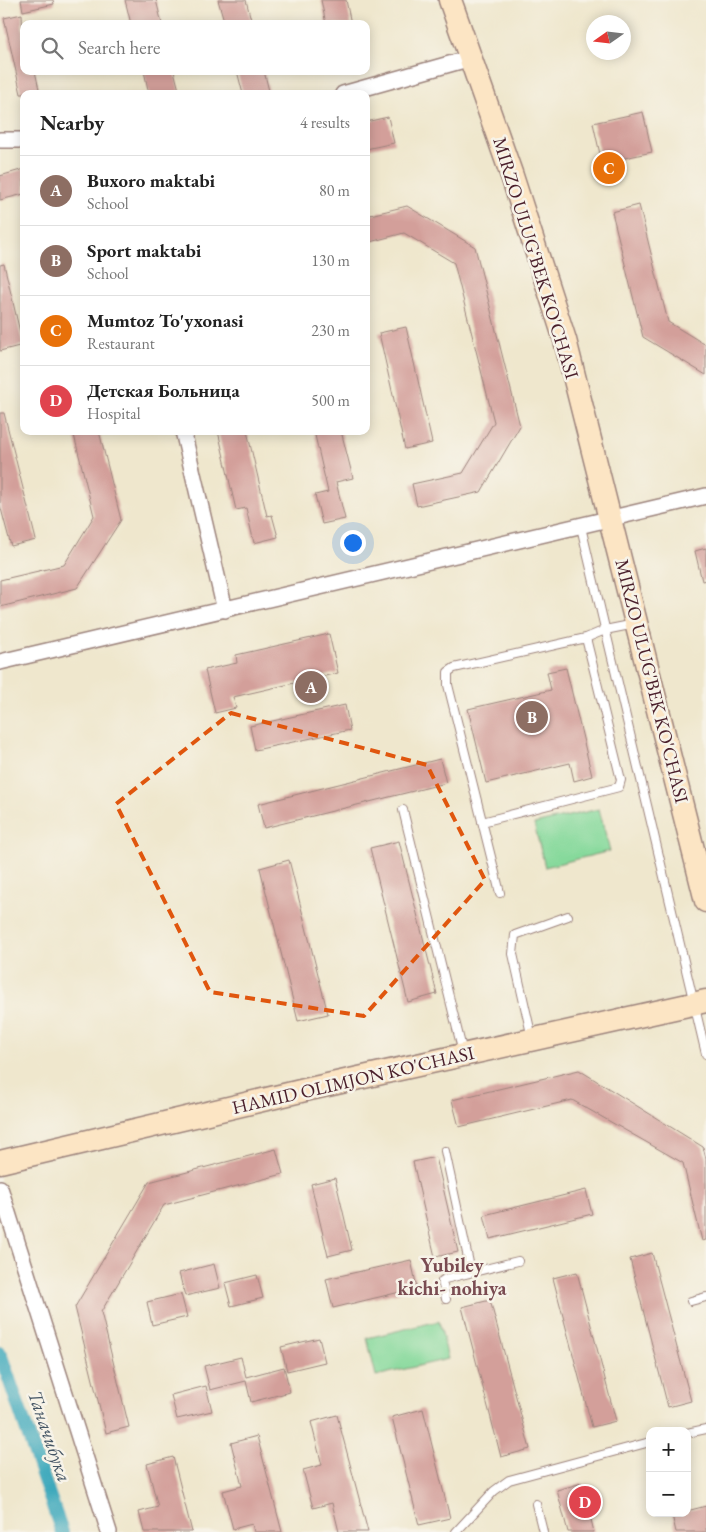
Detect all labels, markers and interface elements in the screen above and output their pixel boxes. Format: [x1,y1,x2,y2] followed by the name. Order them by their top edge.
[586,15,631,60] north arrow
[20,20,370,75] search box
[38,34,66,62] icon: search
[78,35,160,60] text: Search here
[40,109,104,136] text: Nearby
[300,112,350,133] text: 4 results
[487,134,585,382] street label: MIRZO ULUG‘BEK KO'CHASI
[593,149,625,187] pin: C
[87,168,215,193] text: Buxoro maktabi
[50,180,62,201] text: A
[319,180,350,201] text: 80 m
[87,193,129,214] text: School
[87,238,201,263] text: Sport maktabi
[51,250,61,271] text: B
[311,250,350,271] text: 130 m
[87,263,129,284] text: School
[87,308,244,333] text: Mumtoz To'yxonasi
[50,320,62,341] text: C
[311,320,350,341] text: 230 m
[87,333,155,354] text: Restaurant
[87,378,240,403] text: Детская Больница
[50,390,62,411] text: D
[311,390,350,411] text: 500 m
[87,403,141,424] text: Hospital
[340,530,366,556] your location
[610,556,695,806] street label: MIRZO ULUG'BEK KO'CHASI
[295,668,327,706] pin: A
[516,698,548,736] pin: B
[229,1040,477,1120] street label: HAMID OLIMJON KO'CHASI
[397,1252,507,1301] district label: Yubiley kichi- nohiya
[22,1387,78,1485] water label: Таначибука
[646,1427,691,1517] map controls
[646,1427,691,1472] button: +
[646,1472,691,1517] button: −
[569,1483,601,1521] pin: D

